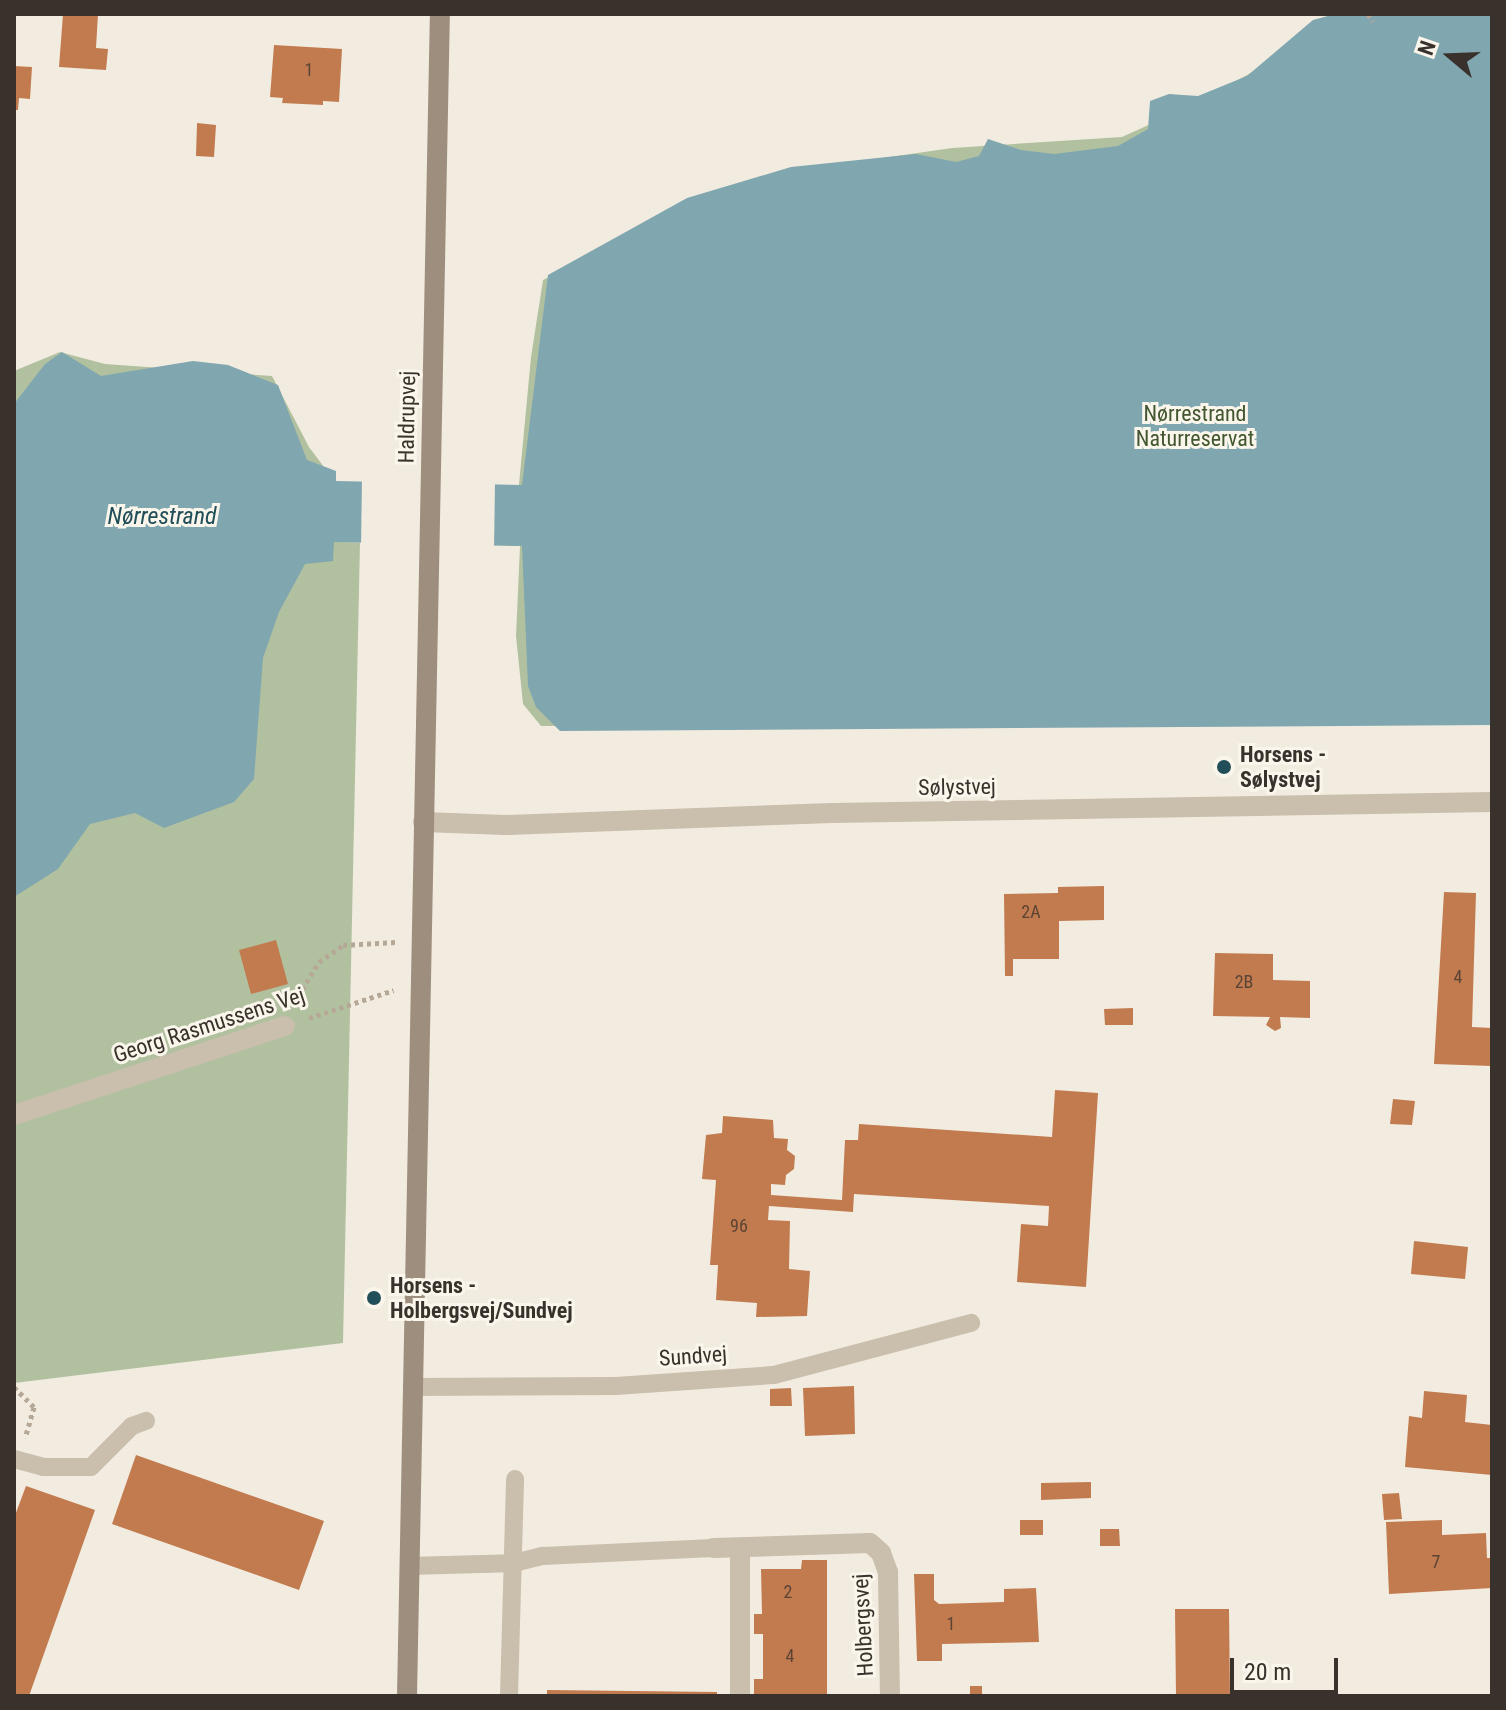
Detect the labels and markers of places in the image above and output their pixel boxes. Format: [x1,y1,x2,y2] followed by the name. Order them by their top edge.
[1240,741,1326,792] place label: Horsens - Sølystvej
[1215,758,1233,776] marker: Horsens - Sølystvej
[390,1272,573,1324] place label: Horsens - Holbergsvej/Sundvej
[365,1289,383,1307] marker: Horsens - Holbergsvej/Sundvej

